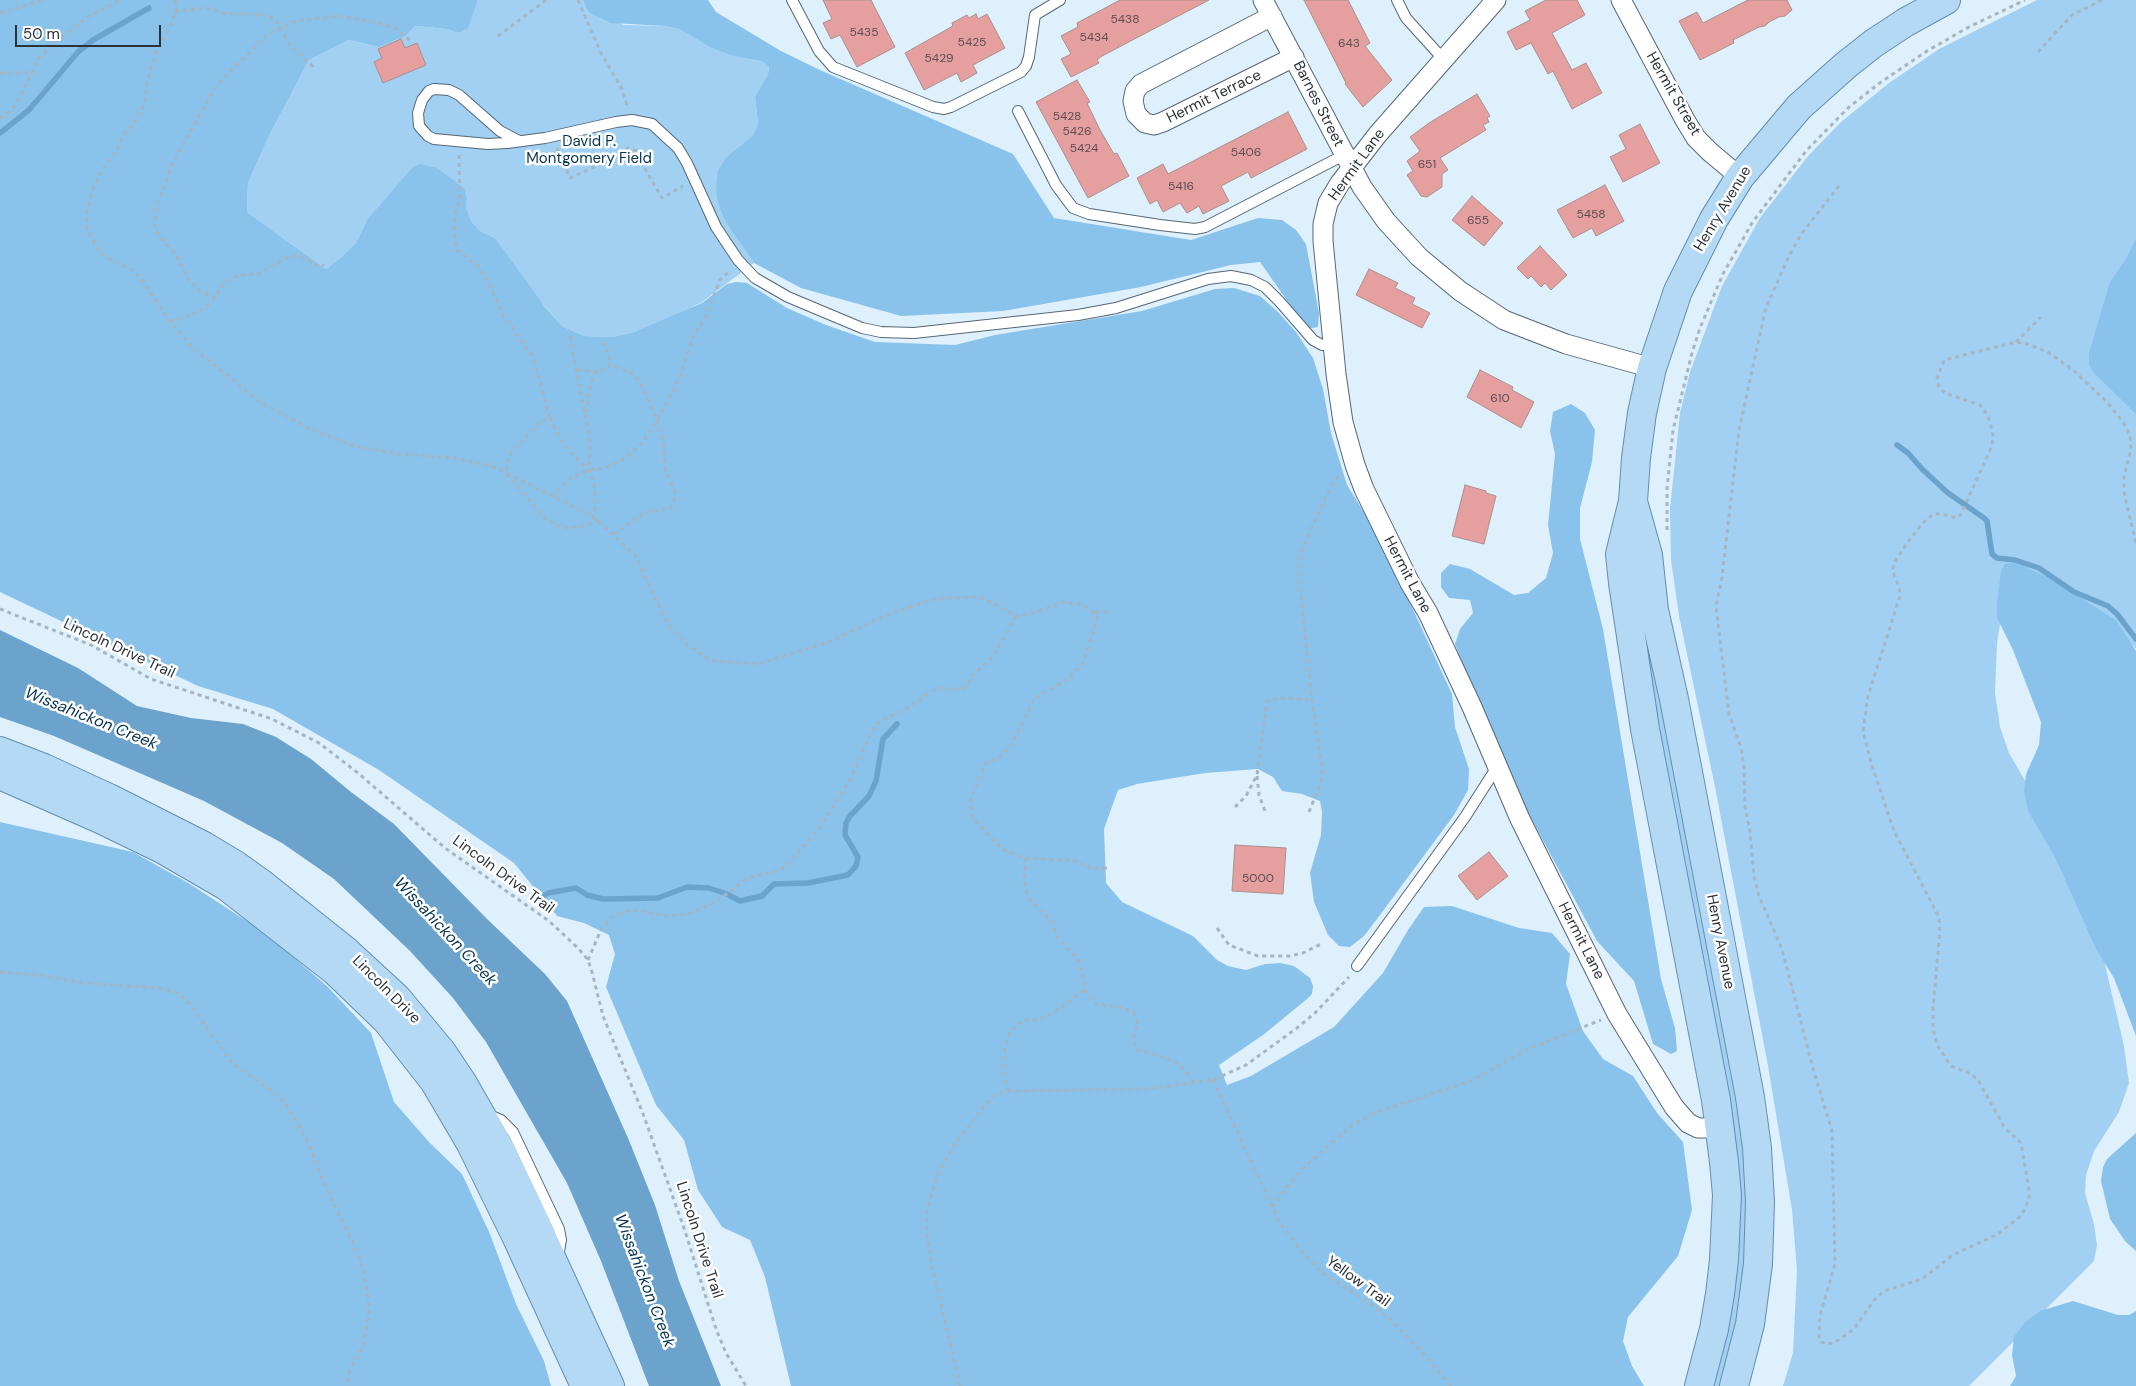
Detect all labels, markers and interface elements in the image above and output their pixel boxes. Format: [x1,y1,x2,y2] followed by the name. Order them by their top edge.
[1111,13,1139,27] house number: 5438
[18,15,164,47] scale bar
[23,24,60,44] text: 50 m
[849,26,879,40] house number: 5435
[1080,31,1108,45] house number: 5434
[958,36,986,50] house number: 5425
[1338,37,1360,51] house number: 643
[1642,49,1704,139] street label: Hermit Street
[925,52,953,66] house number: 5429
[1289,58,1347,150] street label: Barnes Street
[1164,66,1264,128] street label: Hermit Terrace
[1053,110,1081,124] house number: 5428
[1062,125,1092,139] house number: 5426
[1325,126,1389,204] street label: Hermit Lane
[526,133,652,168] park label: David P. Montgomery Field
[1070,142,1098,156] house number: 5424
[1231,146,1261,160] house number: 5406
[1418,158,1436,172] house number: 651
[1691,163,1755,255] street label: Henry Avenue
[1168,180,1194,194] house number: 5416
[1576,208,1606,222] house number: 5458
[1467,214,1489,228] house number: 655
[1490,392,1510,406] house number: 610
[1379,534,1435,616] street label: Hermit Lane
[60,615,178,683] street label: Lincoln Drive Trail
[22,684,160,754] water label: Wissahickon Creek
[449,832,557,918] street label: Lincoln Drive Trail
[1242,872,1274,886] house number: 5000
[390,874,500,990] water label: Wissahickon Creek
[1702,893,1738,991] street label: Henry Avenue
[1554,899,1608,983] street label: Hermit Lane
[348,952,424,1028] street label: Lincoln Drive
[672,1180,726,1300] street label: Lincoln Drive Trail
[610,1212,678,1350] water label: Wissahickon Creek
[1322,1253,1394,1311] street label: Yellow Trail

